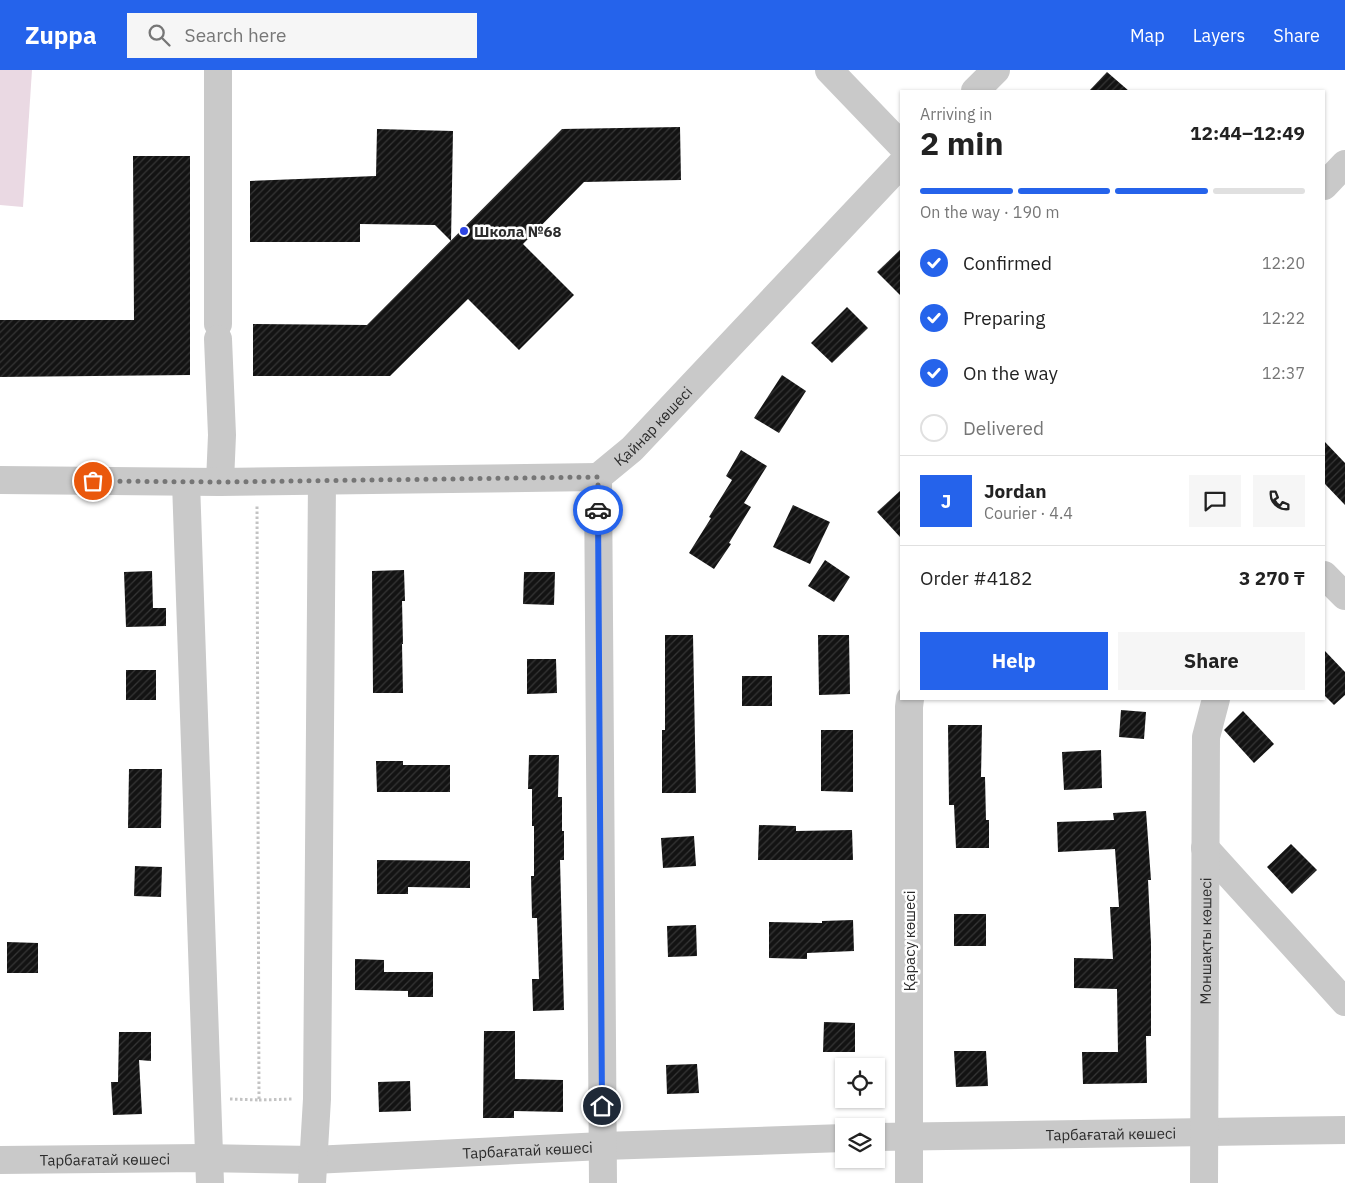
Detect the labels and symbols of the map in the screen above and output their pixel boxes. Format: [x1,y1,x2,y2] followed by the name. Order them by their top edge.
[474,222,562,241] place label: Школа №68
[458,225,470,237] marker: Школа №68
[610,382,696,470] street label: Қайнар көшесі
[72,460,114,502] pin
[573,485,623,535] courier
[1195,877,1215,1005] street label: Моншақты көшесі
[900,890,919,992] street label: Қарасу көшесі
[581,1085,623,1127] pin
[1046,1123,1176,1144] street label: Тарбағатай көшесі
[462,1137,593,1162] street label: Тарбағатай көшесі
[40,1149,170,1169] street label: Тарбағатай көшесі

